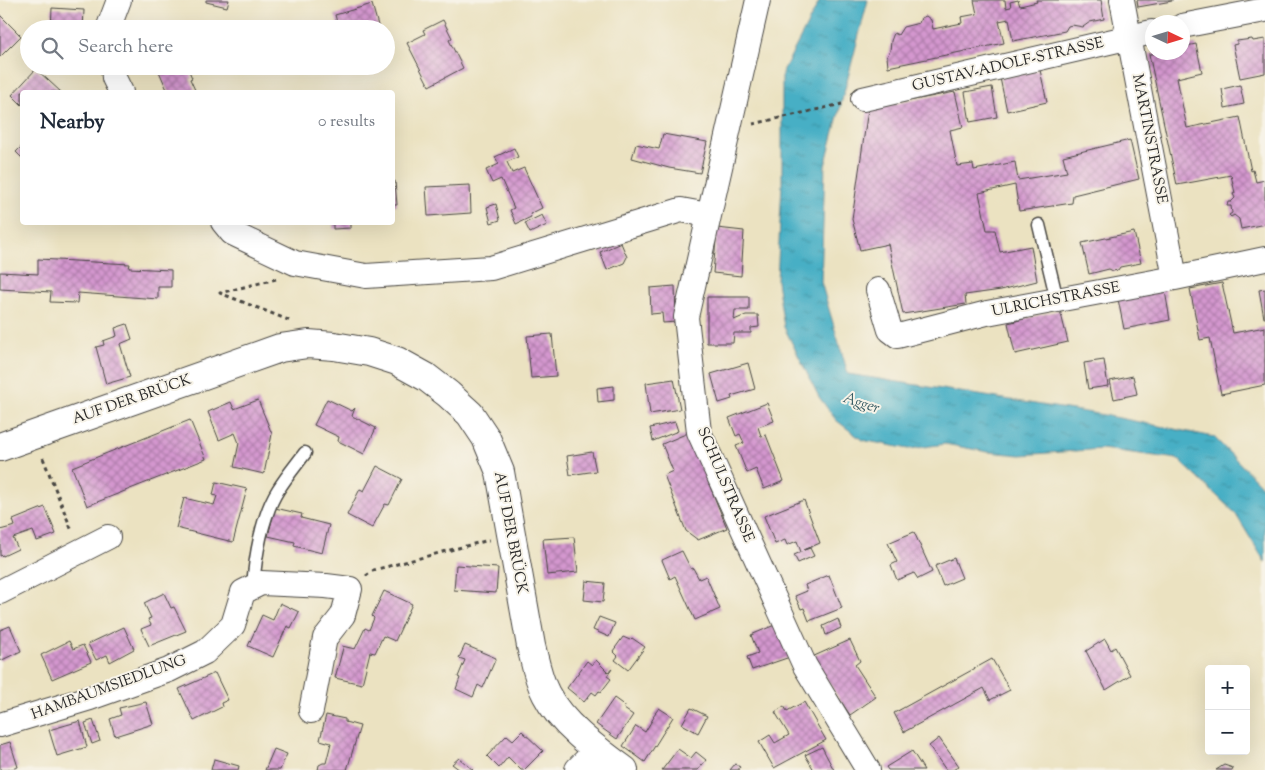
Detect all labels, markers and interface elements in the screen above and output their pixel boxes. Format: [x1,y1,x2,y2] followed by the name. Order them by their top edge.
[1145,15,1190,60] north arrow
[20,20,395,75] search box
[910,33,1106,97] street label: GUSTAV-ADOLF-STRASSE
[38,34,66,62] icon: search
[78,34,173,61] text: Search here
[1126,72,1172,206] street label: MARTINSTRASSE
[40,108,105,138] text: Nearby
[318,111,375,134] text: 0 results
[990,277,1122,323] street label: ULRICHSTRASSE
[69,369,194,430] street label: AUF DER BRÜCK
[840,387,883,421] water label: Agger
[691,424,759,546] street label: SCHULSTRASSE
[488,470,533,596] street label: AUF DER BRÜCK
[28,650,190,726] street label: HAMBAUMSIEDLUNG
[1205,665,1250,755] map controls
[1205,665,1250,710] button: +
[1205,710,1250,755] button: −

